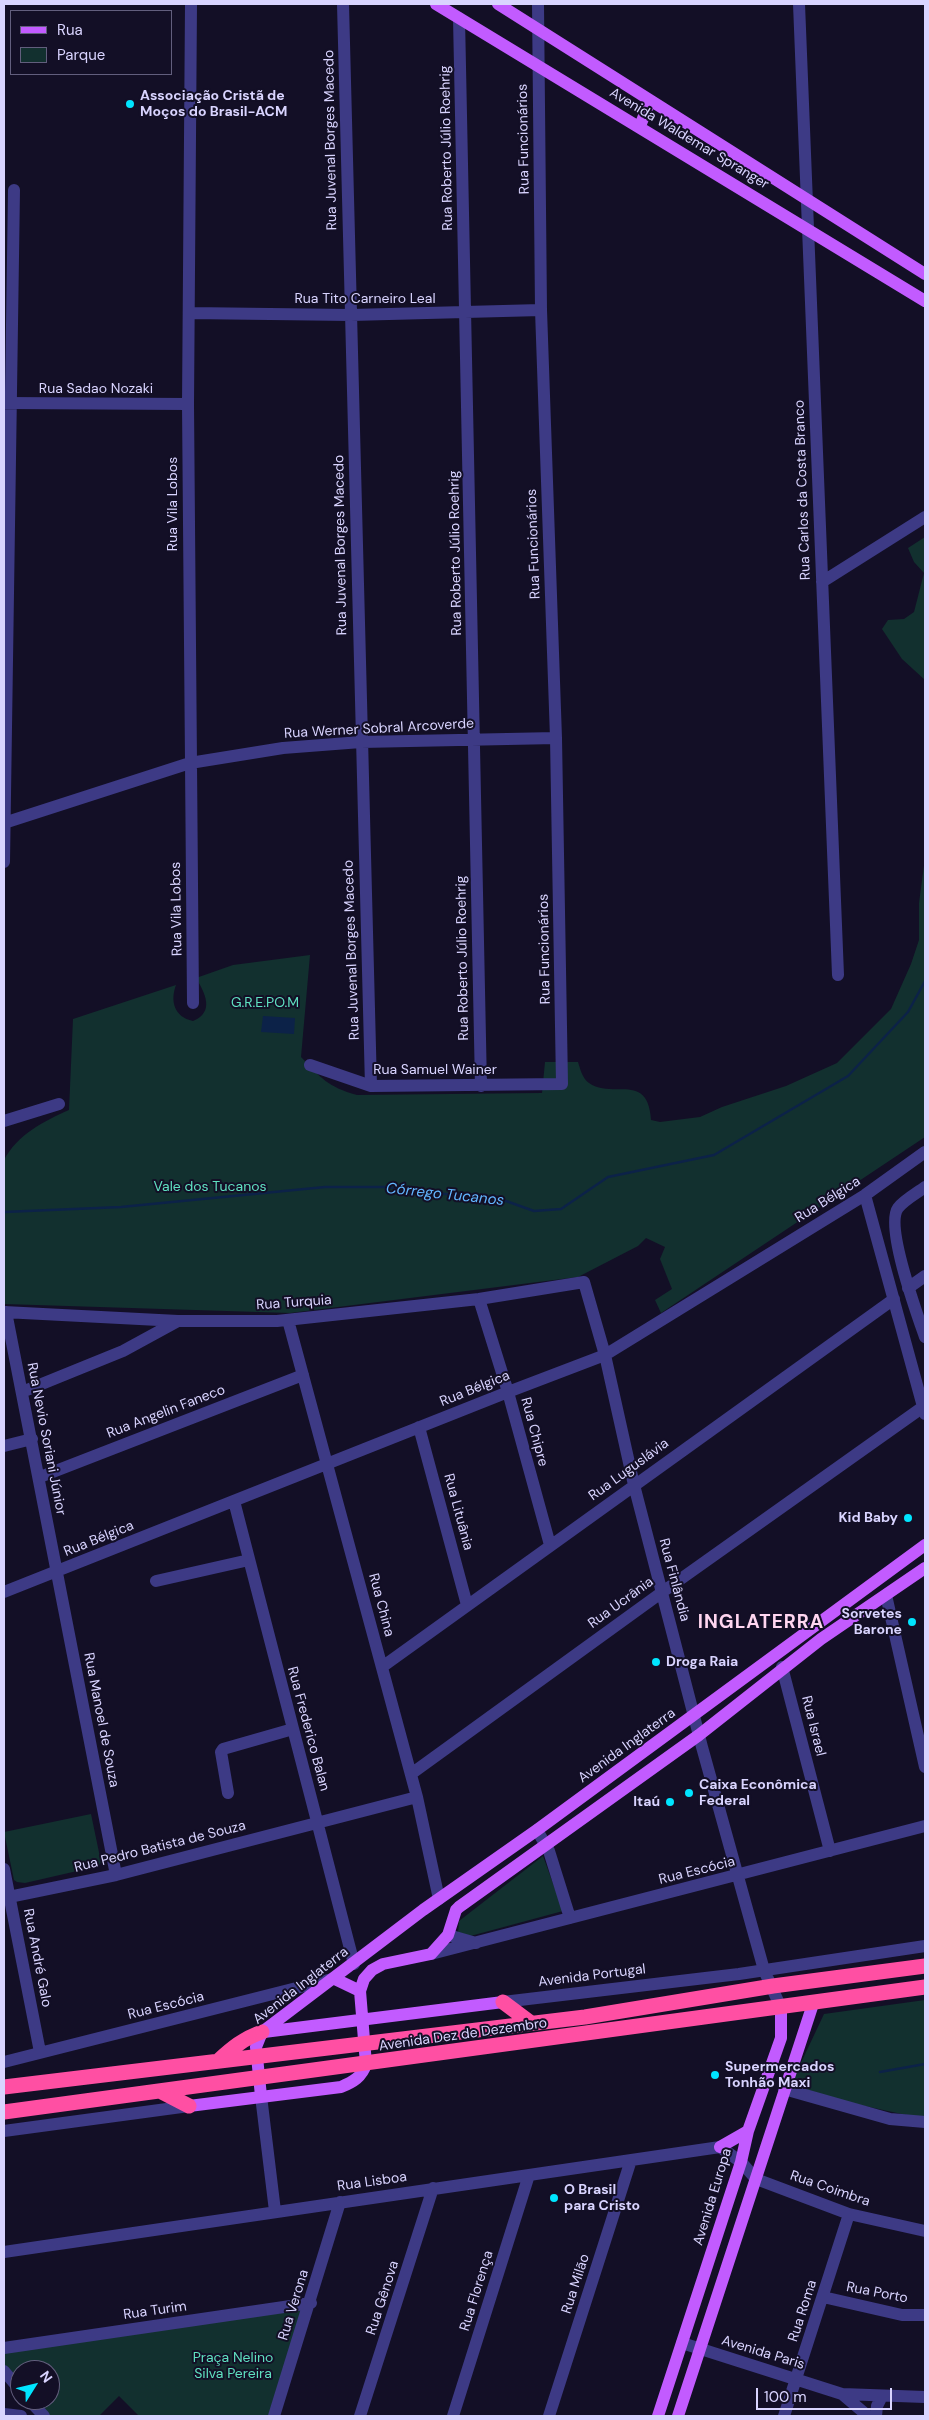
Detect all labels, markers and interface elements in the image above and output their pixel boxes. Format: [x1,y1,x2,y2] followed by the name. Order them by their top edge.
[10,10,172,75] legend
[57,20,83,40] text: Rua
[57,45,105,65] text: Parque
[321,50,341,230] street label: Rua Juvenal Borges Macedo
[437,65,457,231] street label: Rua Roberto Júlio Roehrig
[515,84,533,194] street label: Rua Funcionários
[606,85,772,193] street label: Avenida Waldemar Spranger
[140,88,287,120] place label: Associação Cristã de Moços do Brasil-ACM
[124,98,136,110] marker: Associação Cristã de Moços do Brasil-ACM
[294,291,436,307] street label: Rua Tito Carneiro Leal
[39,381,153,397] street label: Rua Sadao Nozaki
[791,400,815,580] street label: Rua Carlos da Costa Branco
[331,455,351,635] street label: Rua Juvenal Borges Macedo
[165,457,181,551] street label: Rua Vila Lobos
[446,470,466,636] street label: Rua Roberto Júlio Roehrig
[524,489,544,599] street label: Rua Funcionários
[284,716,474,742] street label: Rua Werner Sobral Arcoverde
[340,859,364,1041] street label: Rua Juvenal Borges Macedo
[168,862,186,956] street label: Rua Vila Lobos
[453,875,473,1041] street label: Rua Roberto Júlio Roehrig
[536,894,554,1004] street label: Rua Funcionários
[231,995,299,1011] park label: G.R.E.PO.M
[373,1062,497,1078] street label: Rua Samuel Wainer
[792,1173,864,1227] street label: Rua Bélgica
[154,1179,266,1195] park label: Vale dos Tucanos
[385,1180,505,1210] water label: Córrego Tucanos
[256,1292,332,1314] street label: Rua Turquia
[23,1361,69,1517] street label: Rua Nevio Soriani Júnior
[438,1367,512,1411] street label: Rua Bélgica
[104,1382,228,1442] street label: Rua Angelin Faneco
[517,1396,551,1468] street label: Rua Chipre
[586,1435,672,1505] street label: Rua Luguslávia
[440,1472,476,1552] street label: Rua Lituânia
[838,1510,898,1526] place label: Kid Baby
[902,1512,914,1524] marker: Kid Baby
[62,1517,136,1561] street label: Rua Bélgica
[655,1537,693,1623] street label: Rua Finlândia
[365,1572,397,1638] street label: Rua China
[585,1574,657,1632] street label: Rua Ucrânia
[842,1606,902,1638] place label: Sorvetes Barone
[697,1612,825,1634] district label: INGLATERRA
[906,1616,918,1628] marker: Sorvetes Barone
[80,1651,122,1789] street label: Rua Manoel de Souza
[666,1654,738,1670] place label: Droga Raia
[650,1656,662,1668] marker: Droga Raia
[283,1665,333,1793] street label: Rua Frederico Balan
[797,1694,829,1758] street label: Rua Israel
[575,1705,679,1787] street label: Avenida Inglaterra
[699,1777,817,1810] place label: Caixa Econômica Federal
[683,1787,695,1799] marker: Caixa Econômica Federal
[633,1794,660,1810] place label: Itaú
[664,1796,676,1808] marker: Itaú
[72,1818,248,1876] street label: Rua Pedro Batista de Souza
[657,1853,737,1889] street label: Rua Escócia
[19,1907,55,2009] street label: Rua André Galo
[250,1944,352,2028] street label: Avenida Inglaterra
[537,1961,647,1991] street label: Avenida Portugal
[126,1988,206,2024] street label: Rua Escócia
[378,2015,548,2055] street label: Avenida Dez de Dezembro
[725,2059,834,2092] place label: Supermercados Tonhão Maxi
[709,2069,721,2081] marker: Supermercados Tonhão Maxi
[690,2146,736,2248] street label: Avenida Europa
[788,2167,872,2211] street label: Rua Coimbra
[336,2169,408,2195] street label: Rua Lisboa
[564,2182,640,2214] place label: O Brasil para Cristo
[548,2192,560,2204] marker: O Brasil para Cristo
[457,2249,497,2333] street label: Rua Florença
[558,2252,594,2316] street label: Rua Milão
[363,2259,403,2337] street label: Rua Gênova
[275,2268,313,2342] street label: Rua Verona
[785,2278,821,2344] street label: Rua Roma
[845,2279,909,2307] street label: Rua Porto
[122,2298,188,2324] street label: Rua Turim
[719,2332,807,2374] street label: Avenida Paris
[193,2350,273,2382] park label: Praça Nelino Silva Pereira
[10,2360,60,2410] north arrow
[36,2367,57,2386] text: N
[759,2378,895,2410] scale bar
[764,2387,807,2407] text: 100 m

